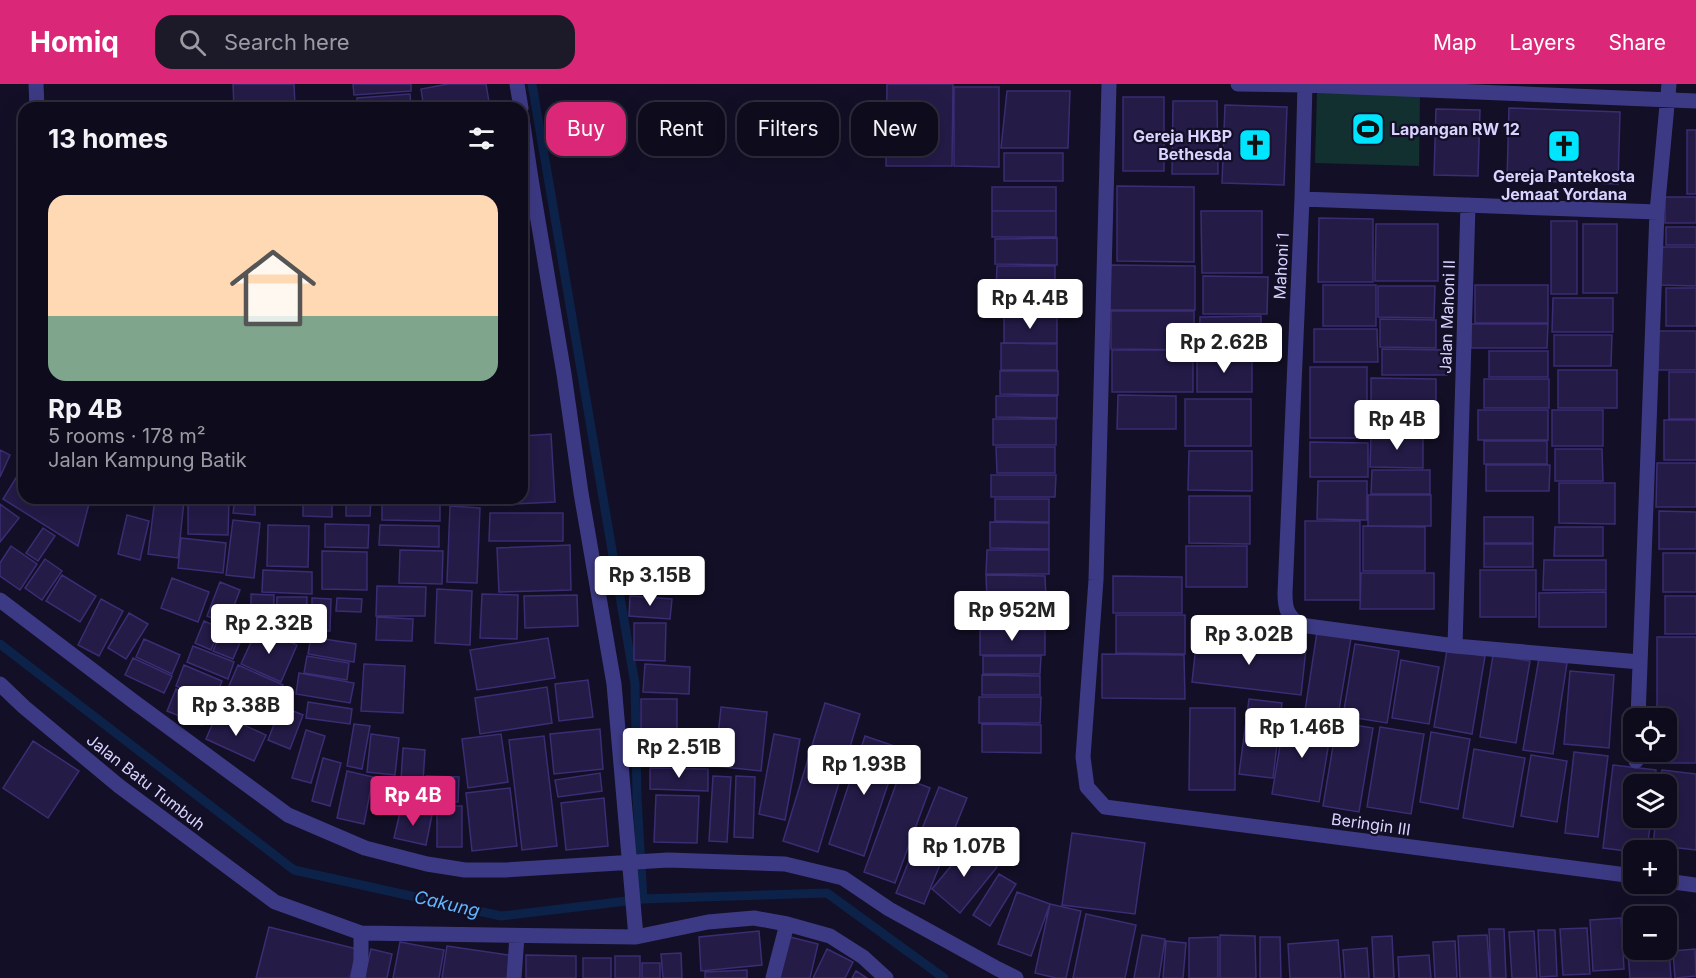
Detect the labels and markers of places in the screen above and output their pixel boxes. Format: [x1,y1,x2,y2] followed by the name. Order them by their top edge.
[1350,111,1386,147] sports icon: Lapangan RW 12
[1391,119,1520,139] place label: Lapangan RW 12
[1133,126,1232,164] place label: Gereja HKBP Bethesda
[1237,127,1273,163] church icon: Gereja HKBP Bethesda
[1546,128,1582,164] church icon: Gereja Pantekosta Jemaat Yordana
[1493,166,1635,204] place label: Gereja Pantekosta Jemaat Yordana
[975,279,1085,330] pin: Rp 4.4B
[1162,323,1286,374] pin: Rp 2.62B
[1355,400,1439,451] pin: Rp 4B
[588,556,712,607] pin: Rp 3.15B
[957,591,1067,642] pin: Rp 952M
[207,604,331,655] pin: Rp 2.32B
[1187,615,1311,666] pin: Rp 3.02B
[174,686,298,737] pin: Rp 3.38B
[1240,708,1364,759] pin: Rp 1.46B
[617,728,741,779] pin: Rp 2.51B
[802,745,926,796] pin: Rp 1.93B
[371,776,455,827] pin: Rp 4B
[902,827,1026,878] pin: Rp 1.07B

